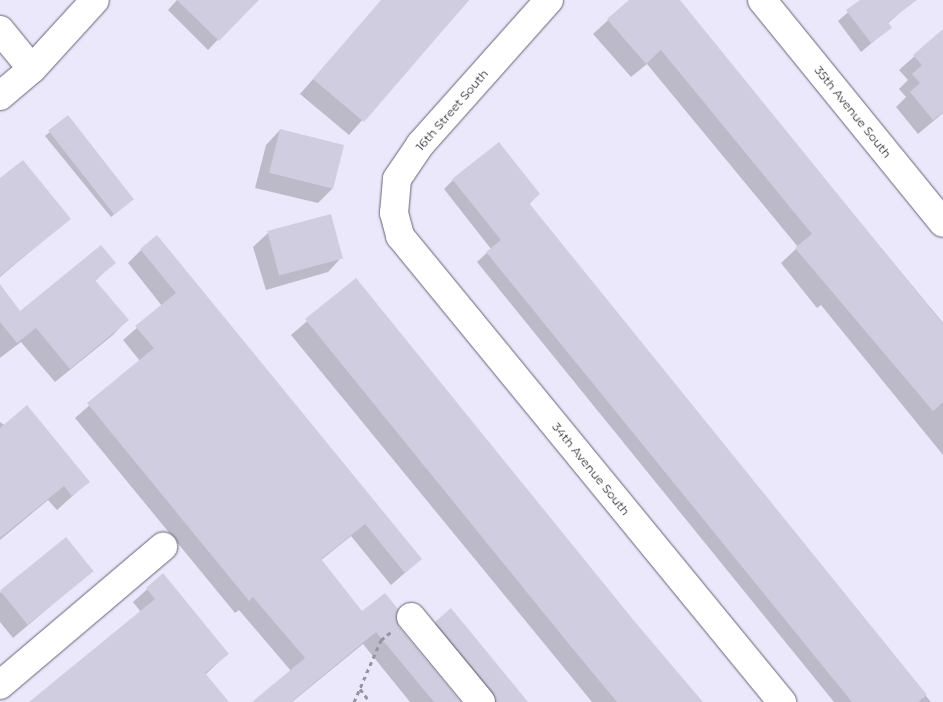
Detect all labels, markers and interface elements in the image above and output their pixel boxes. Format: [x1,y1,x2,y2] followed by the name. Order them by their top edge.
[812,63,894,161] street label: 35th Avenue South
[413,66,491,154] street label: 16th Street South
[549,420,633,518] street label: 34th Avenue South

